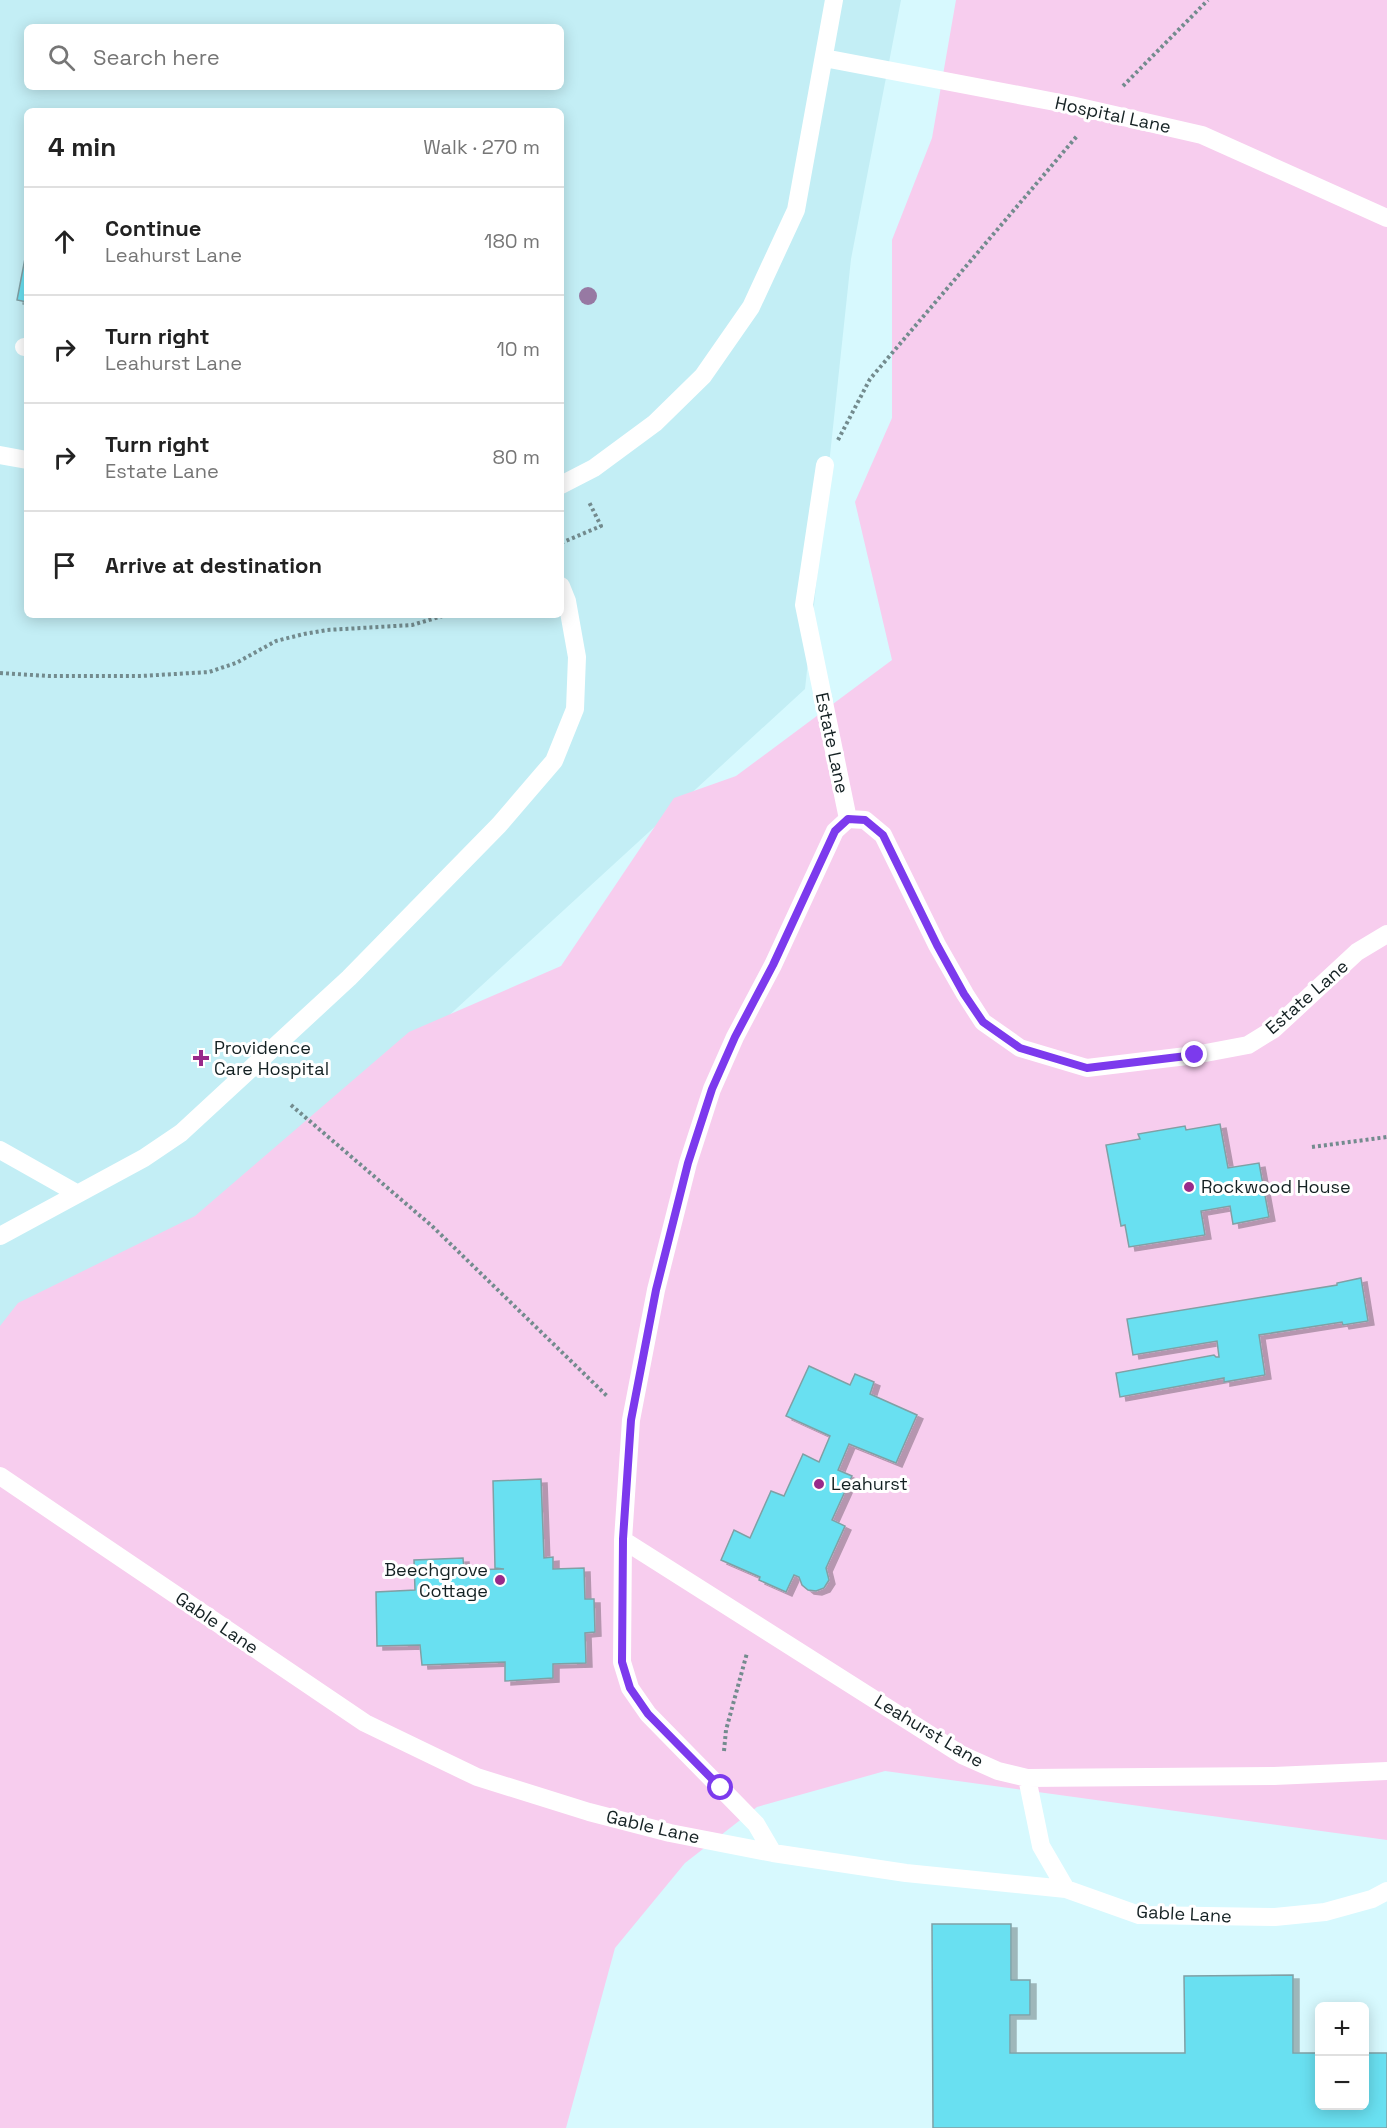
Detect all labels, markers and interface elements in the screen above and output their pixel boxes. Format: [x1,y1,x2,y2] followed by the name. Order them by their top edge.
[24,24,564,90] search box
[45,41,78,74] icon: search
[93,43,220,71] text: Search here
[1053,91,1173,138] street label: Hospital Lane
[48,130,116,164] text: 4 min
[423,134,540,160] text: Walk · 270 m
[105,214,201,242] text: Continue
[48,225,81,258] icon: ahead
[484,228,540,254] text: 180 m
[105,242,242,268] text: Leahurst Lane
[105,322,210,350] text: Turn right
[48,333,81,366] icon: right
[496,336,540,362] text: 10 m
[105,350,242,376] text: Leahurst Lane
[105,430,210,458] text: Turn right
[48,441,81,474] icon: right
[492,444,540,470] text: 80 m
[105,458,219,484] text: Estate Lane
[48,549,81,582] icon: arrive
[105,551,322,579] text: Arrive at destination
[811,690,854,795] street label: Estate Lane
[1260,954,1353,1039] street label: Estate Lane
[214,1036,329,1080] place label: Providence Care Hospital
[1181,1041,1207,1067] route end
[192,1049,210,1067] marker: Providence Care Hospital
[1201,1175,1351,1198] place label: Rockwood House
[1182,1180,1196,1194] marker: Rockwood House
[831,1472,908,1495] place label: Leahurst
[812,1477,826,1491] marker: Leahurst
[384,1558,488,1602] place label: Beechgrove Cottage
[493,1573,507,1587] marker: Beechgrove Cottage
[171,1586,263,1659] street label: Gable Lane
[870,1689,988,1772] street label: Leahurst Lane
[707,1774,733,1800] route start
[604,1805,702,1848] street label: Gable Lane
[1136,1900,1232,1927] street label: Gable Lane
[1315,2002,1369,2110] map controls
[1315,2002,1369,2056] button: +
[1315,2056,1369,2110] button: −

